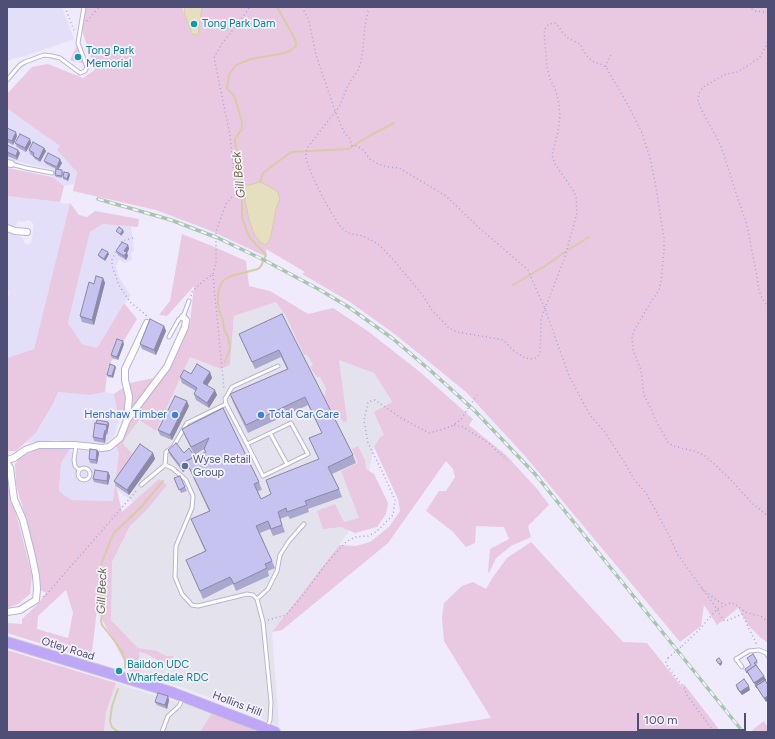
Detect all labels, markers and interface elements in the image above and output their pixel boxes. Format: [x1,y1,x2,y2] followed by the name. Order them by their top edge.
[202,17,275,31] place label: Tong Park Dam
[189,19,199,29] marker: Tong Park Dam
[86,44,134,70] place label: Tong Park Memorial
[73,52,83,62] marker: Tong Park Memorial
[229,151,249,199] water label: Gill Beck
[84,408,167,422] place label: Henshaw Timber
[269,408,339,422] place label: Total Car Care
[170,410,180,420] marker: Henshaw Timber
[256,410,266,420] marker: Total Car Care
[193,453,251,479] place label: Wyse Retail Group
[180,461,190,471] marker: Wyse Retail Group
[94,568,110,614] water label: Gill Beck
[40,635,96,663] street label: Otley Road
[127,658,209,684] place label: Baildon UDC Wharfedale RDC
[114,666,124,676] marker: Baildon UDC Wharfedale RDC
[211,689,263,719] street label: Hollins Hill
[639,705,748,731] scale bar
[644,713,678,727] text: 100 m

